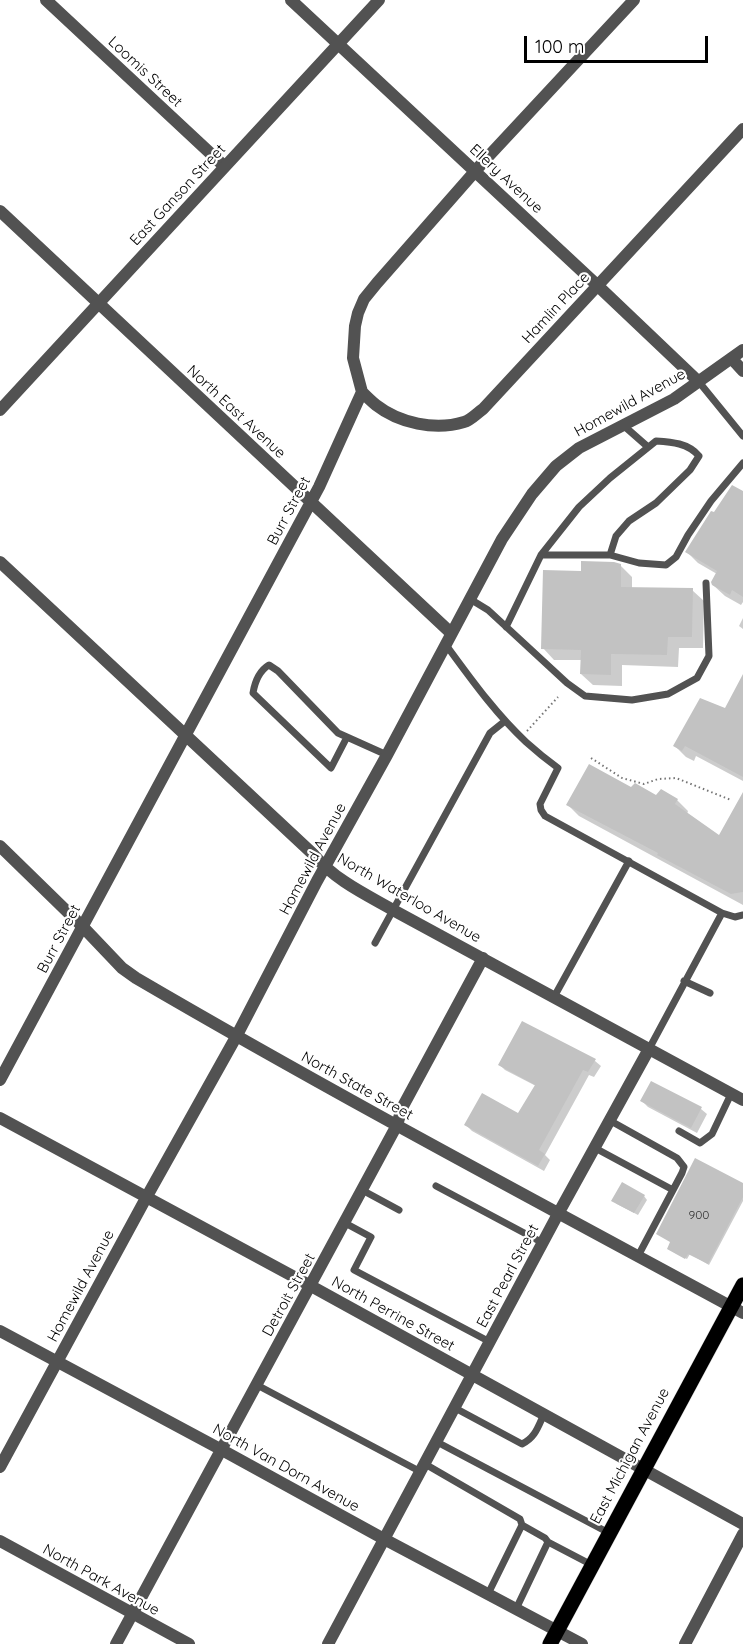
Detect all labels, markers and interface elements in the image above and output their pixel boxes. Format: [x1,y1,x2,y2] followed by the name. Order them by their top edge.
[527,24,712,62] scale bar
[104,33,186,111] street label: Loomis Street
[535,35,584,58] text: 100 m
[126,141,230,249] street label: East Ganson Street
[466,141,546,217] street label: Ellery Avenue
[518,269,594,347] street label: Hamlin Place
[183,362,289,462] street label: North East Avenue
[571,365,689,441] street label: Homewild Avenue
[263,474,315,548] street label: Burr Street
[276,800,350,918] street label: Homewild Avenue
[334,849,484,947] street label: North Waterloo Avenue
[33,902,85,976] street label: Burr Street
[298,1048,416,1124] street label: North State Street
[689,1208,709,1222] house number: 900
[473,1221,543,1331] street label: East Pearl Street
[44,1227,118,1345] street label: Homewild Avenue
[259,1250,319,1340] street label: Detroit Street
[328,1273,458,1355] street label: North Perrine Street
[587,1385,673,1527] street label: East Michigan Avenue
[210,1420,362,1516] street label: North Van Dorn Avenue
[40,1540,162,1620] street label: North Park Avenue

